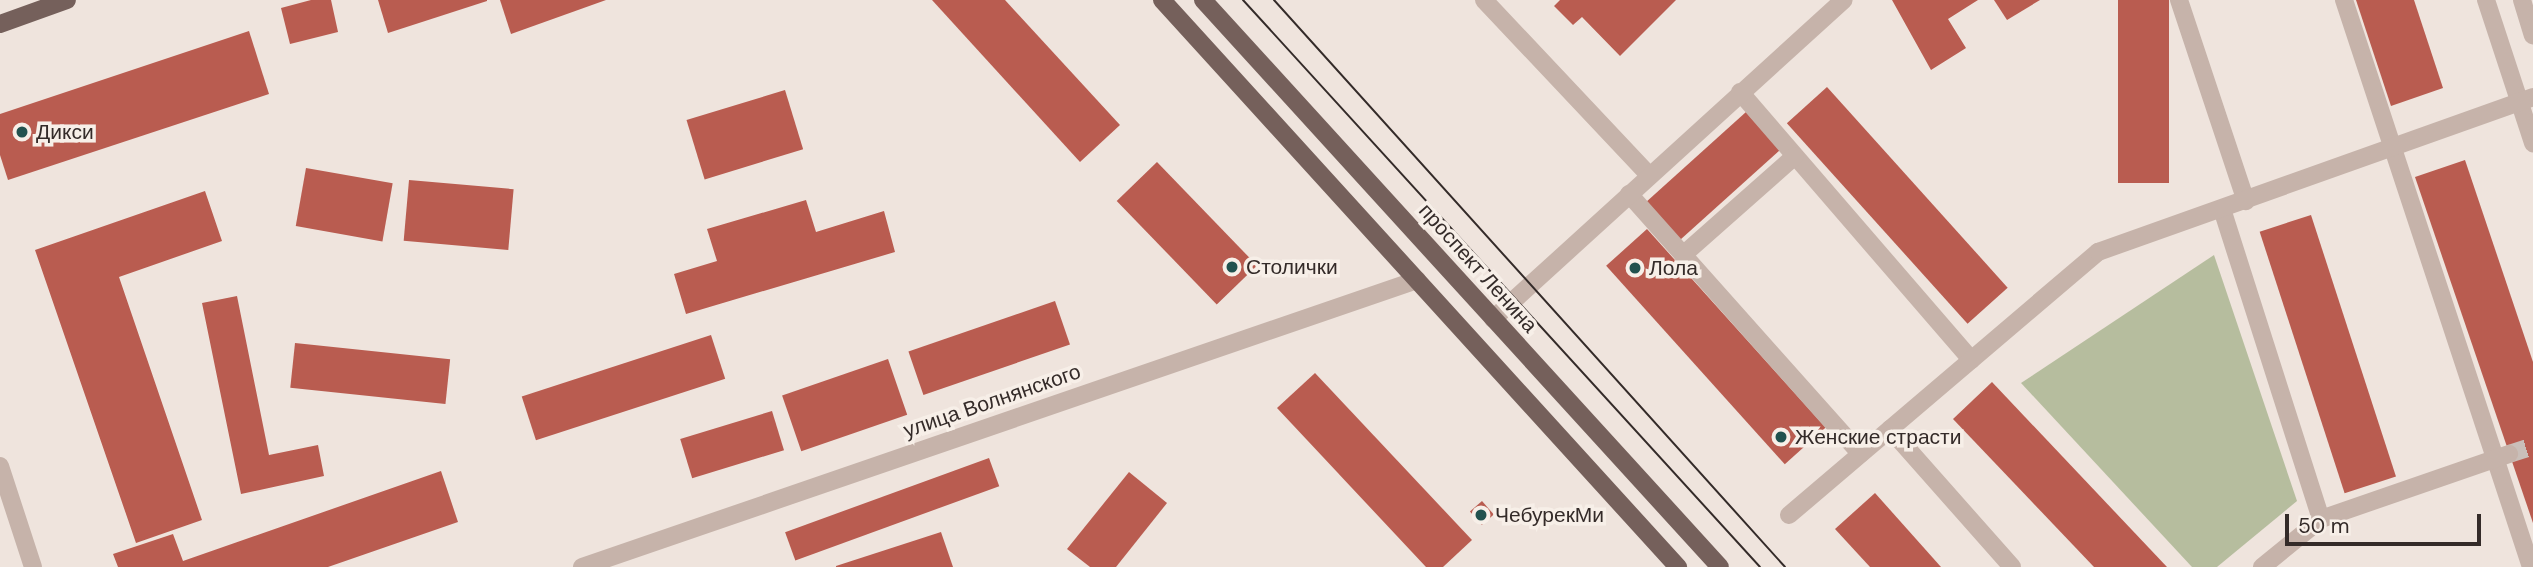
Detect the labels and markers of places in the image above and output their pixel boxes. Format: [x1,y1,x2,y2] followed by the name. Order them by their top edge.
[36,119,94,145] place label: Дикси
[14,124,30,140] marker: Дикси
[1246,254,1338,280] place label: Столички
[1649,255,1698,281] place label: Лола
[1224,259,1240,275] marker: Столички
[1627,260,1643,276] marker: Лола
[1795,424,1961,450] place label: Женские страсти
[1773,429,1789,445] marker: Женские страсти
[1495,502,1604,528] place label: ЧебурекМи
[1473,507,1489,523] marker: ЧебурекМи

